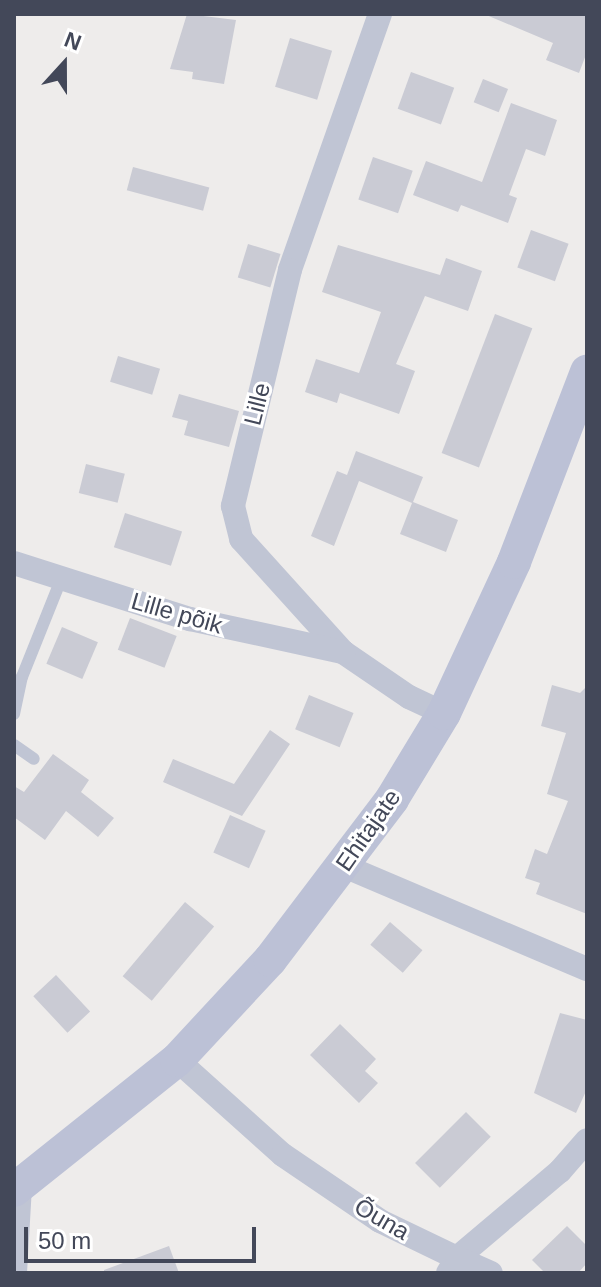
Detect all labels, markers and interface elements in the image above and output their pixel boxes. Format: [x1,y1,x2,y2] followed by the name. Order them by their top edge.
[24,24,104,104] north arrow
[61,27,85,56] text: N
[238,380,276,428] street label: Lille
[128,586,226,640] street label: Lille põik
[329,783,407,877] street label: Ehitajate
[349,1192,415,1246] street label: Õuna
[28,1211,260,1261] scale bar
[38,1227,91,1254] text: 50 m

